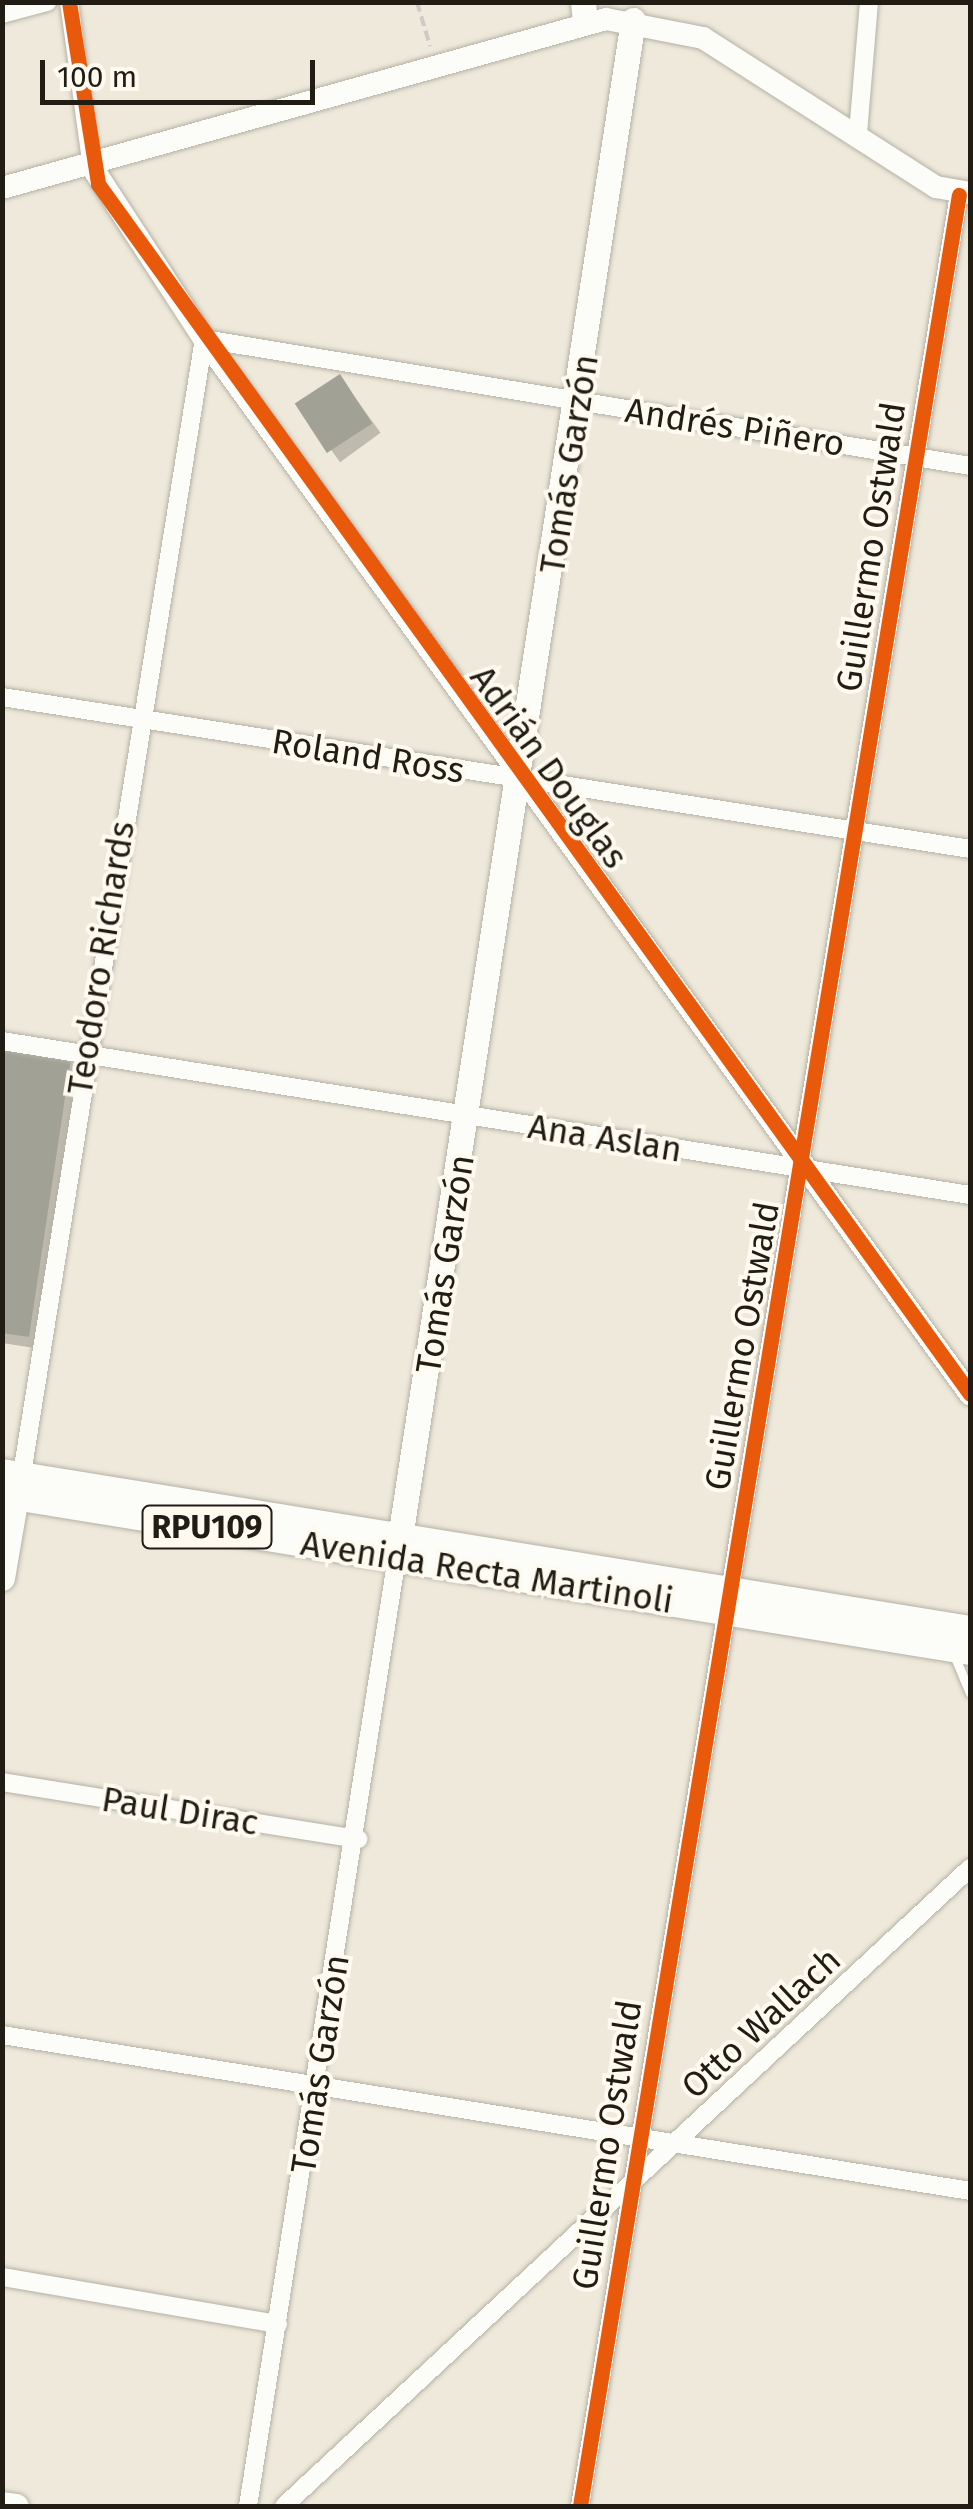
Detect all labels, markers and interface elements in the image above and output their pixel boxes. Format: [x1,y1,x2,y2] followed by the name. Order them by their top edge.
[45,40,320,102] scale bar
[57,59,137,95] text: 100 m
[531,351,607,577] street label: Tomás Garzón
[622,389,848,465] street label: Andrés Piñero
[827,399,915,695] street label: Guillermo Ostwald
[462,658,636,876] street label: Adrián Douglas
[269,720,467,792] street label: Roland Ross
[59,818,143,1098] street label: Teodoro Richards
[525,1105,685,1171] street label: Ana Aslan
[407,1151,483,1377] street label: Tomás Garzón
[696,1198,788,1494] street label: Guillermo Ostwald
[140,1500,274,1554] road number: RPU109
[298,1522,676,1622] street label: Avenida Recta Martinoli
[99,1778,261,1844] street label: Paul Dirac
[673,1939,849,2107] street label: Otto Wallach
[282,1951,358,2177] street label: Tomás Garzón
[563,1997,651,2293] street label: Guillermo Ostwald

